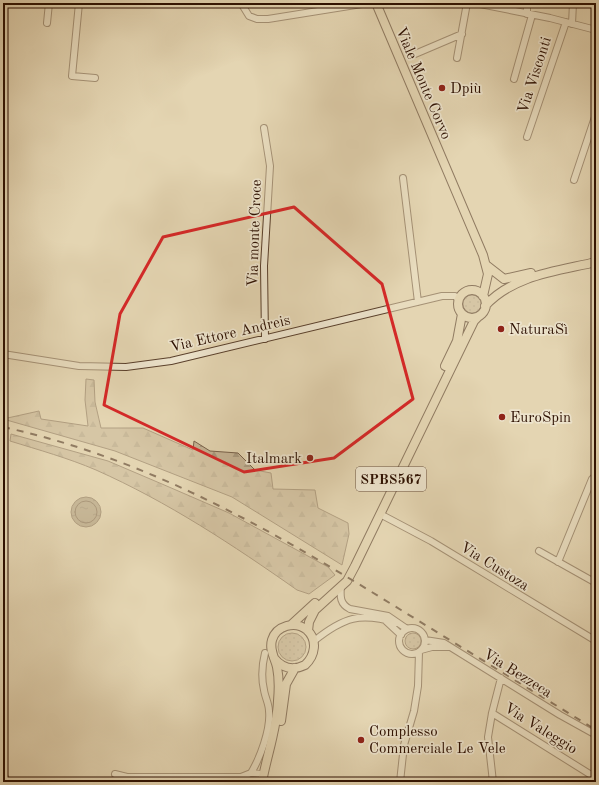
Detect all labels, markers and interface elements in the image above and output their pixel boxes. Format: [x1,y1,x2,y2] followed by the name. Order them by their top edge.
[392,25,453,142] street label: Viale Monte Corvo
[516,35,555,116] street label: Via Visconti
[450,82,482,97] place label: Dpiù
[437,83,447,93] marker: Dpiù
[246,179,265,287] street label: Via monte Croce
[169,313,292,356] street label: Via Ettore Andreis
[509,323,568,338] place label: NaturaSì
[496,324,506,334] marker: NaturaSì
[510,411,571,426] place label: EuroSpin
[497,412,507,422] marker: EuroSpin
[246,452,302,467] place label: Italmark
[305,453,315,463] marker: Italmark
[356,467,426,491] road number: SPBS567
[457,540,532,595] street label: Via Custoza
[480,647,555,702] street label: Via Bezzeca
[501,701,579,758] street label: Via Valeggio
[369,725,506,757] place label: Complesso Commerciale Le Vele
[356,735,366,745] marker: Complesso Commerciale Le Vele

